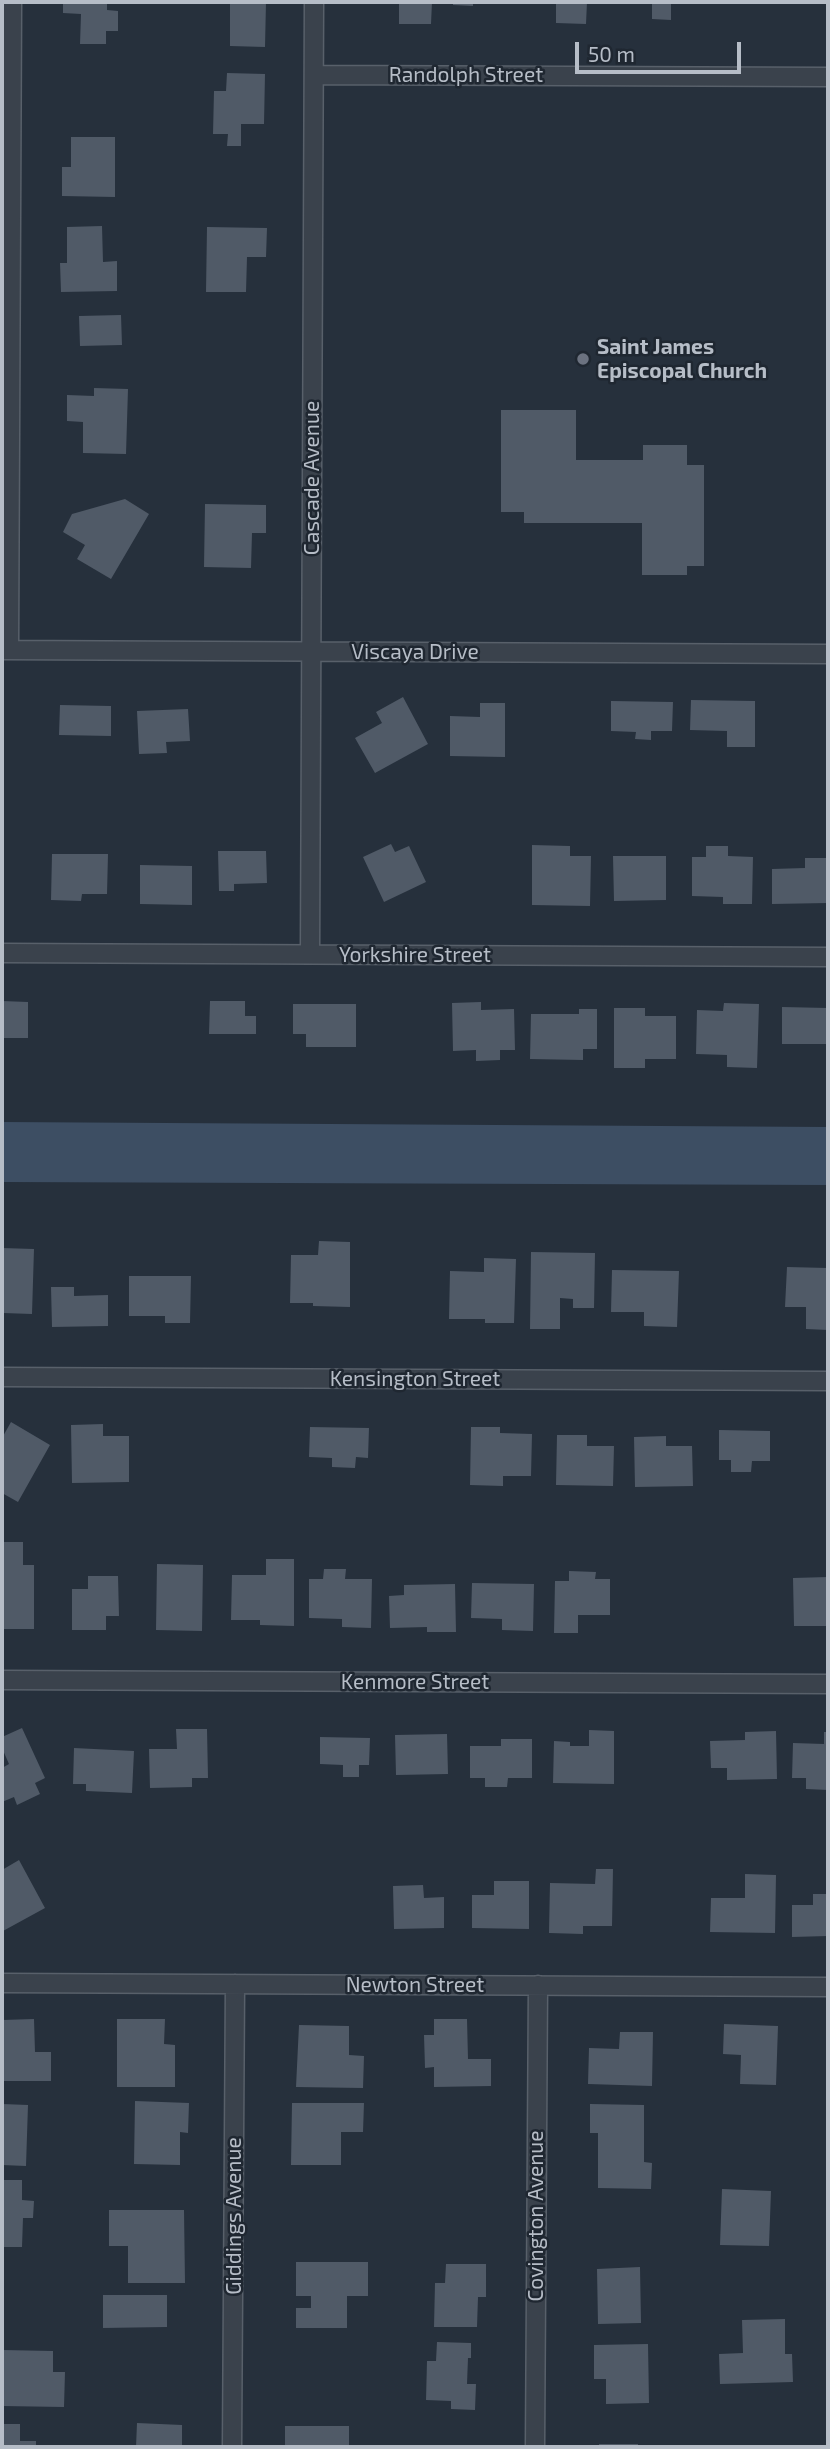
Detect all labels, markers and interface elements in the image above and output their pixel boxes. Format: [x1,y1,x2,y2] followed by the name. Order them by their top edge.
[578,28,744,72] scale bar
[588,41,635,66] text: 50 m
[389,62,543,88] street label: Randolph Street
[597,334,767,384] place label: Saint James Episcopal Church
[575,351,591,367] marker: Saint James Episcopal Church
[299,401,325,555] street label: Cascade Avenue
[351,639,479,665] street label: Viscaya Drive
[339,942,491,968] street label: Yorkshire Street
[330,1366,500,1392] street label: Kensington Street
[341,1669,489,1695] street label: Kenmore Street
[346,1972,484,1998] street label: Newton Street
[523,2130,549,2302] street label: Covington Avenue
[221,2137,247,2295] street label: Giddings Avenue

